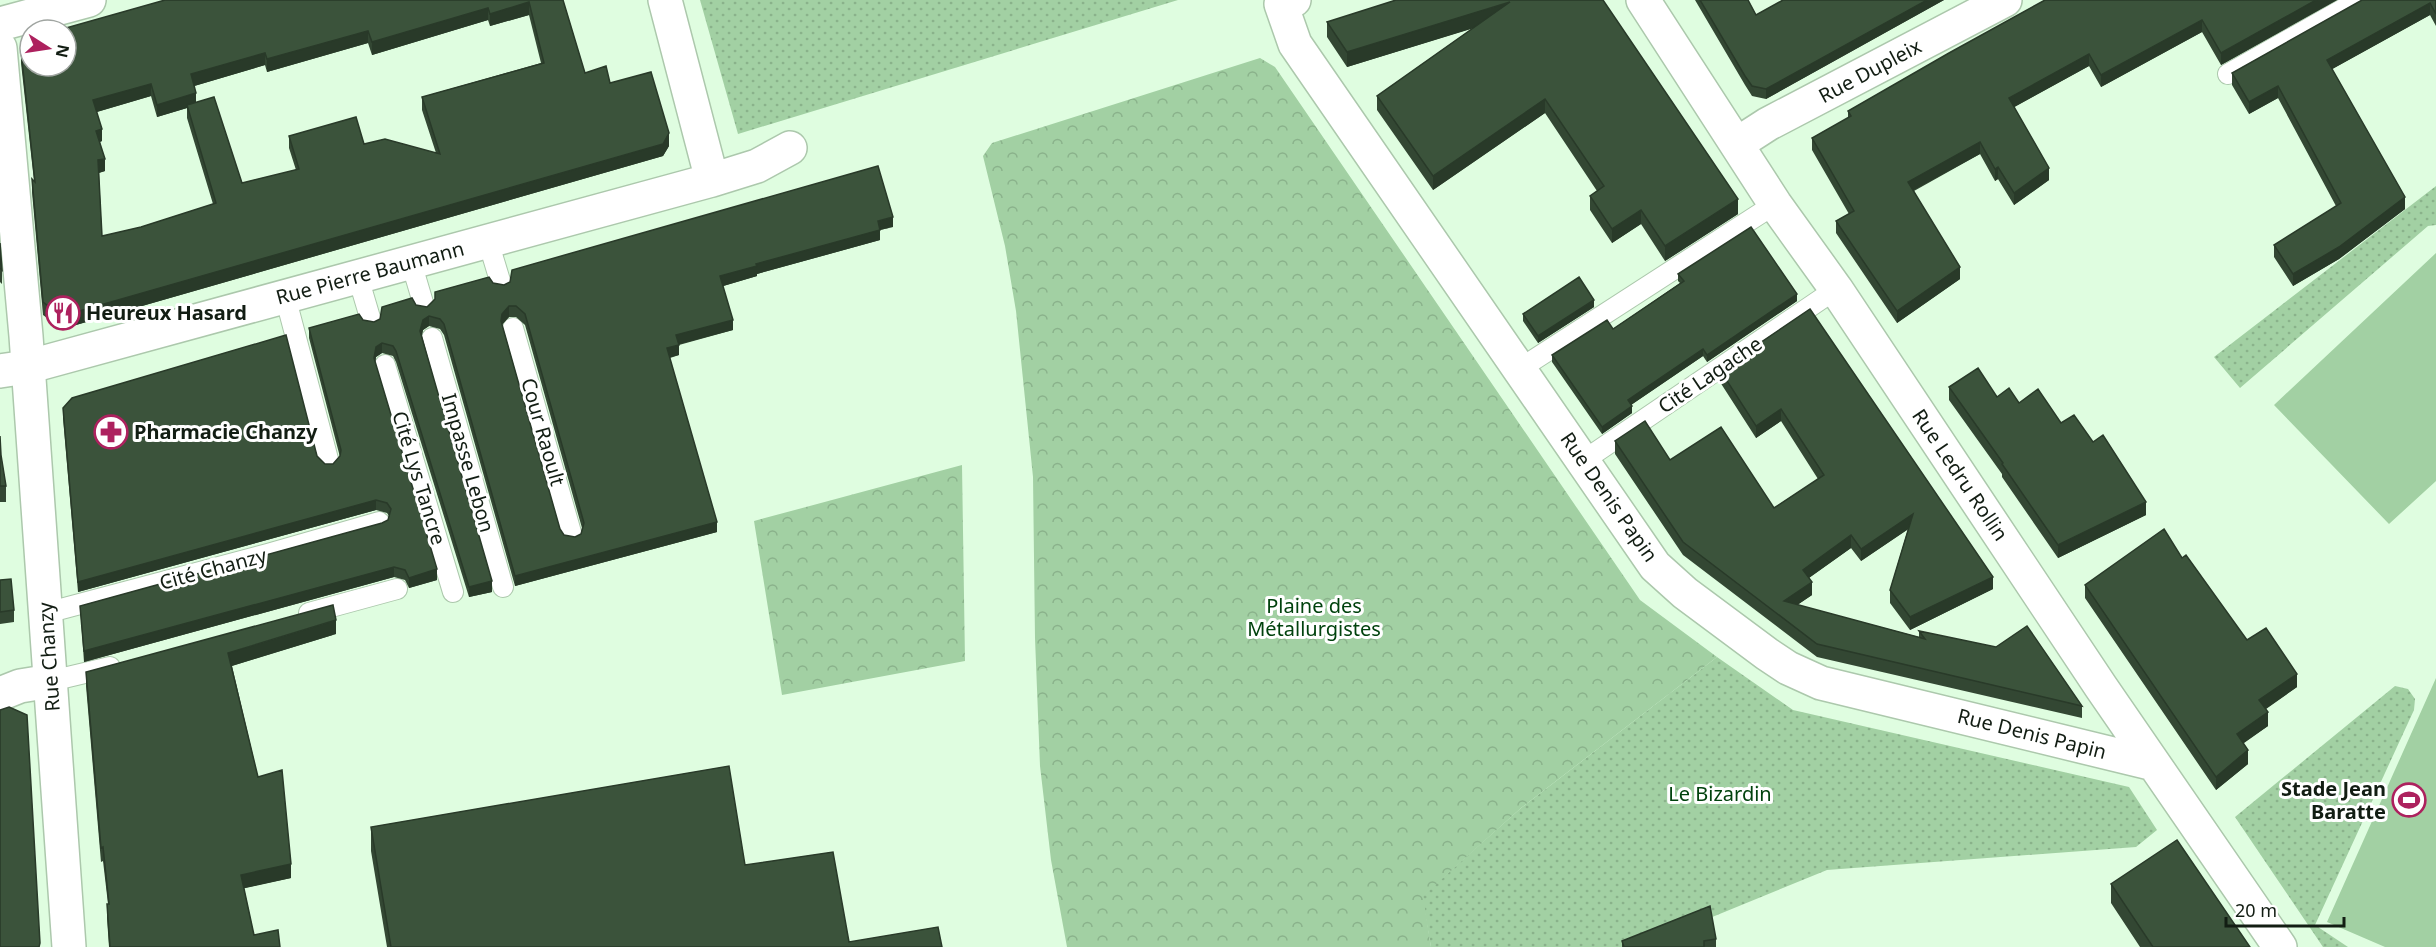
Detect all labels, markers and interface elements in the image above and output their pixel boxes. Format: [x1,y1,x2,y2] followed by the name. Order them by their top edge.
[18,18,78,78] north arrow
[1814,32,1926,109] street label: Rue Dupleix
[51,42,75,60] text: N
[273,234,467,311] street label: Rue Pierre Baumann
[45,295,81,331] restaurant icon: Heureux Hasard
[86,299,247,326] place label: Heureux Hasard
[1652,330,1767,419] street label: Cité Lagache
[515,375,572,489] street label: Cour Raoult
[436,390,501,535] street label: Impasse Lebon
[1906,404,2015,546] street label: Rue Ledru Rollin
[386,408,453,548] street label: Cité Lys Tancre
[93,414,129,450] pharmacy icon: Pharmacie Chanzy
[134,418,318,445] place label: Pharmacie Chanzy
[1555,426,1664,567] street label: Rue Denis Papin
[156,541,270,596] street label: Cité Chanzy
[1247,592,1381,642] park label: Plaine des Métallurgistes
[31,601,66,713] street label: Rue Chanzy
[1955,702,2109,765] street label: Rue Denis Papin
[2281,775,2386,825] place label: Stade Jean Baratte
[1668,780,1772,807] park label: Le Bizardin
[2391,782,2427,818] sports icon: Stade Jean Baratte
[2226,890,2344,928] scale bar
[2235,898,2277,922] text: 20 m

